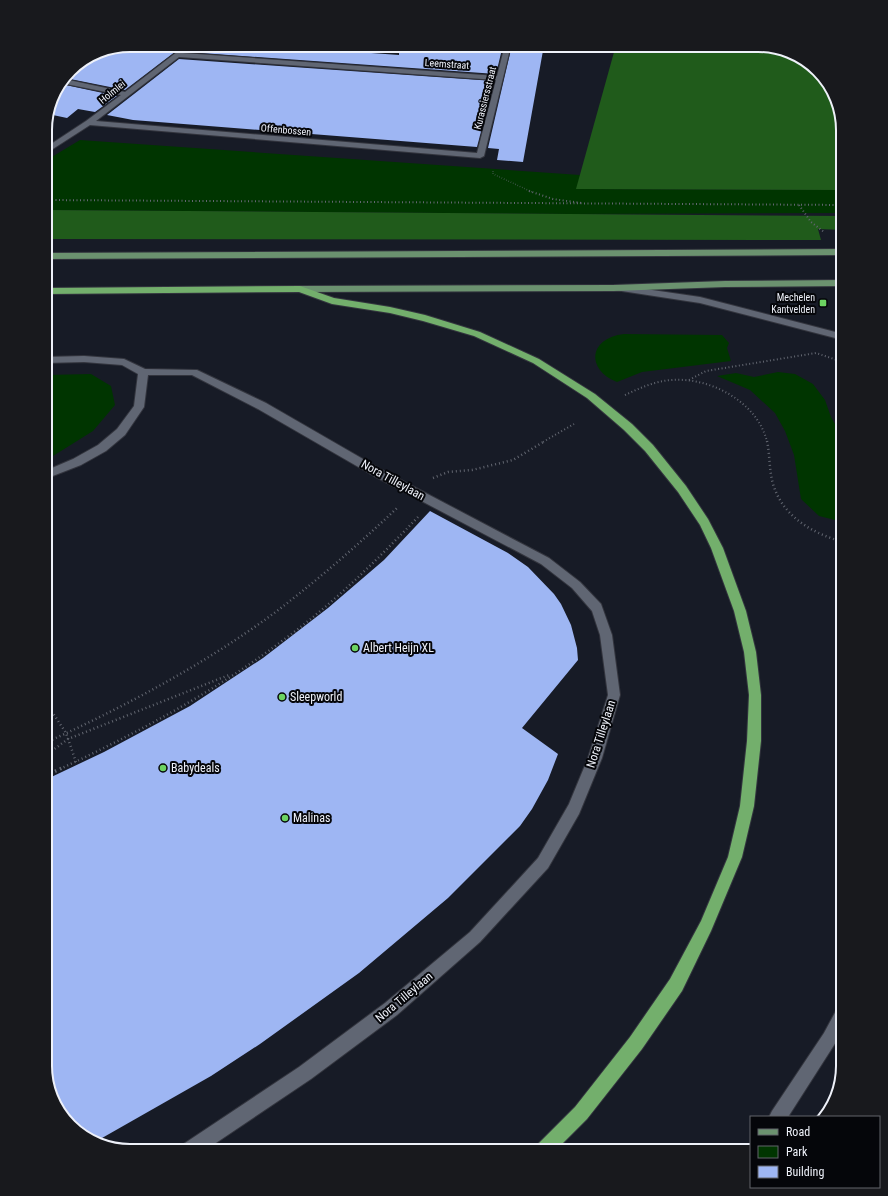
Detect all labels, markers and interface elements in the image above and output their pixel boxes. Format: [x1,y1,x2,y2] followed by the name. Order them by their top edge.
[424,57,470,71] street label: Leemstraat
[472,65,498,131] street label: Kurassiersstraat
[97,78,127,106] street label: Holmlei
[260,122,312,138] street label: Offenbossen
[771,292,815,315] place label: Mechelen Kantvelden
[818,298,828,308] marker: Mechelen Kantvelden
[359,457,427,503] street label: Nora Tilleylaan
[363,641,434,655] place label: Albert Heijn XL
[350,643,360,653] marker: Albert Heijn XL
[290,690,342,704] place label: Sleepworld
[277,692,287,702] marker: Sleepworld
[583,698,619,770] street label: Nora Tilleylaan
[171,761,220,775] place label: Babydeals
[158,763,168,773] marker: Babydeals
[293,811,330,825] place label: Malinas
[280,813,290,823] marker: Malinas
[373,969,436,1025] street label: Nora Tilleylaan
[750,1116,880,1188] legend
[786,1125,810,1139] text: Road
[786,1145,808,1159] text: Park
[786,1165,824,1179] text: Building

